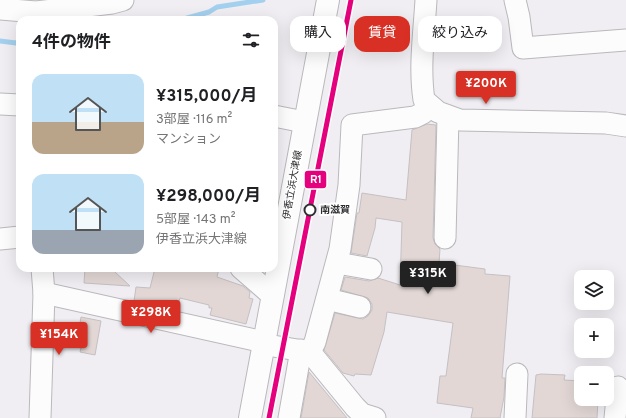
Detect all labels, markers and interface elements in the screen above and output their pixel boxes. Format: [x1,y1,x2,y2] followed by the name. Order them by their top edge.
[290,16,346,52] chip: 購入
[354,16,410,52] chip: 賃貸
[418,16,502,52] chip: 絞り込み
[240,29,262,51] icon: filters
[32,32,111,54] text: 4件の物件
[458,71,514,105] pin: ¥200K
[465,76,507,92] text: ¥200K
[156,86,257,108] text: ¥315,000/月
[64,90,112,138] icon: home
[156,112,232,128] text: 3部屋 · 116 m²
[156,132,221,148] text: マンション
[281,149,305,221] street label: 伊香立浜大津線
[304,170,327,189] line badge: R1
[310,173,322,187] text: R1
[156,186,261,208] text: ¥298,000/月
[64,190,112,238] icon: home
[303,203,317,217] marker: 南滋賀
[320,204,350,217] place label: 南滋賀
[156,212,235,228] text: 5部屋 · 143 m²
[156,232,247,248] text: 伊香立浜大津線
[400,261,456,295] pin: ¥315K
[409,266,447,282] text: ¥315K
[574,270,614,406] map controls
[574,270,614,310] button: layers
[123,300,179,334] pin: ¥298K
[130,305,172,321] text: ¥298K
[574,318,614,358] button: +
[31,322,87,356] pin: ¥154K
[40,327,78,343] text: ¥154K
[574,366,614,406] button: −

